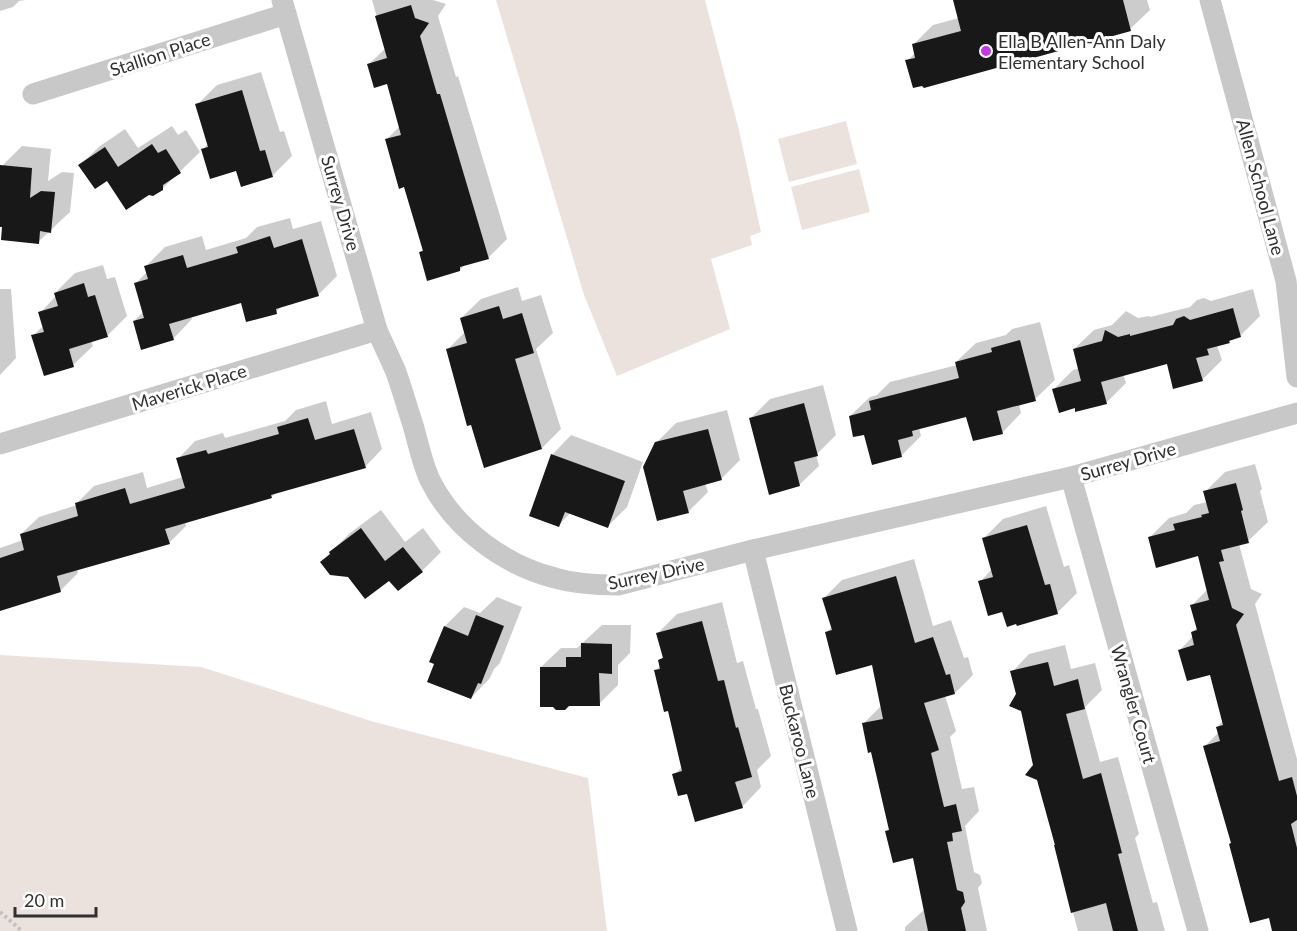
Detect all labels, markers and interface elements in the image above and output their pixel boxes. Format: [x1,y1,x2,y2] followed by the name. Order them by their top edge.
[107,27,213,81] street label: Stallion Place
[998,30,1166,73] place label: Ella B Allen-Ann Daly Elementary School
[979,44,993,58] marker: Ella B Allen-Ann Daly Elementary School
[1232,116,1290,258] street label: Allen School Lane
[317,153,365,253] street label: Surrey Drive
[129,359,249,415] street label: Maverick Place
[1078,437,1178,485] street label: Surrey Drive
[606,552,706,594] street label: Surrey Drive
[1107,642,1162,766] street label: Wrangler Court
[775,682,825,800] street label: Buckaroo Lane
[15,880,96,918] scale bar
[24,889,64,911] text: 20 m

